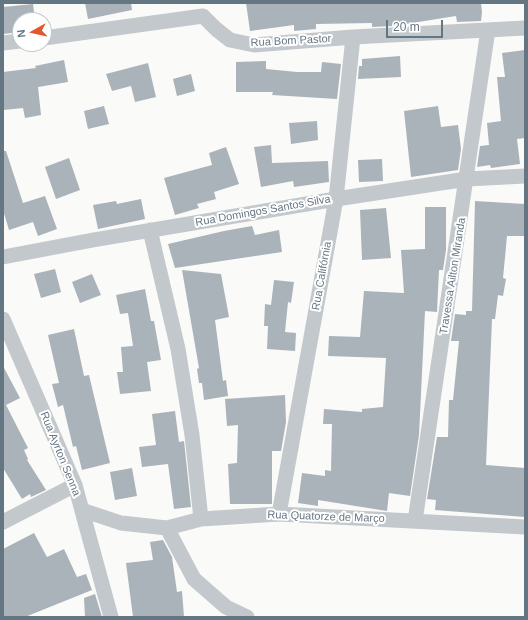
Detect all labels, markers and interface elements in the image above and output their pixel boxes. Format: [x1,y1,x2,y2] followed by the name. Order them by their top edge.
[12,12,52,52] north arrow
[388,12,445,38] scale bar
[393,20,420,34] text: 20 m
[15,29,28,38] text: N
[250,32,332,50] street label: Rua Bom Pastor
[194,193,332,229] street label: Rua Domingos Santos Silva
[437,217,469,335] street label: Travessa Ailton Miranda
[309,241,335,311] street label: Rua Califórnia
[37,410,83,498] street label: Rua Ayrton Senna
[267,508,385,526] street label: Rua Quatorze de Março

